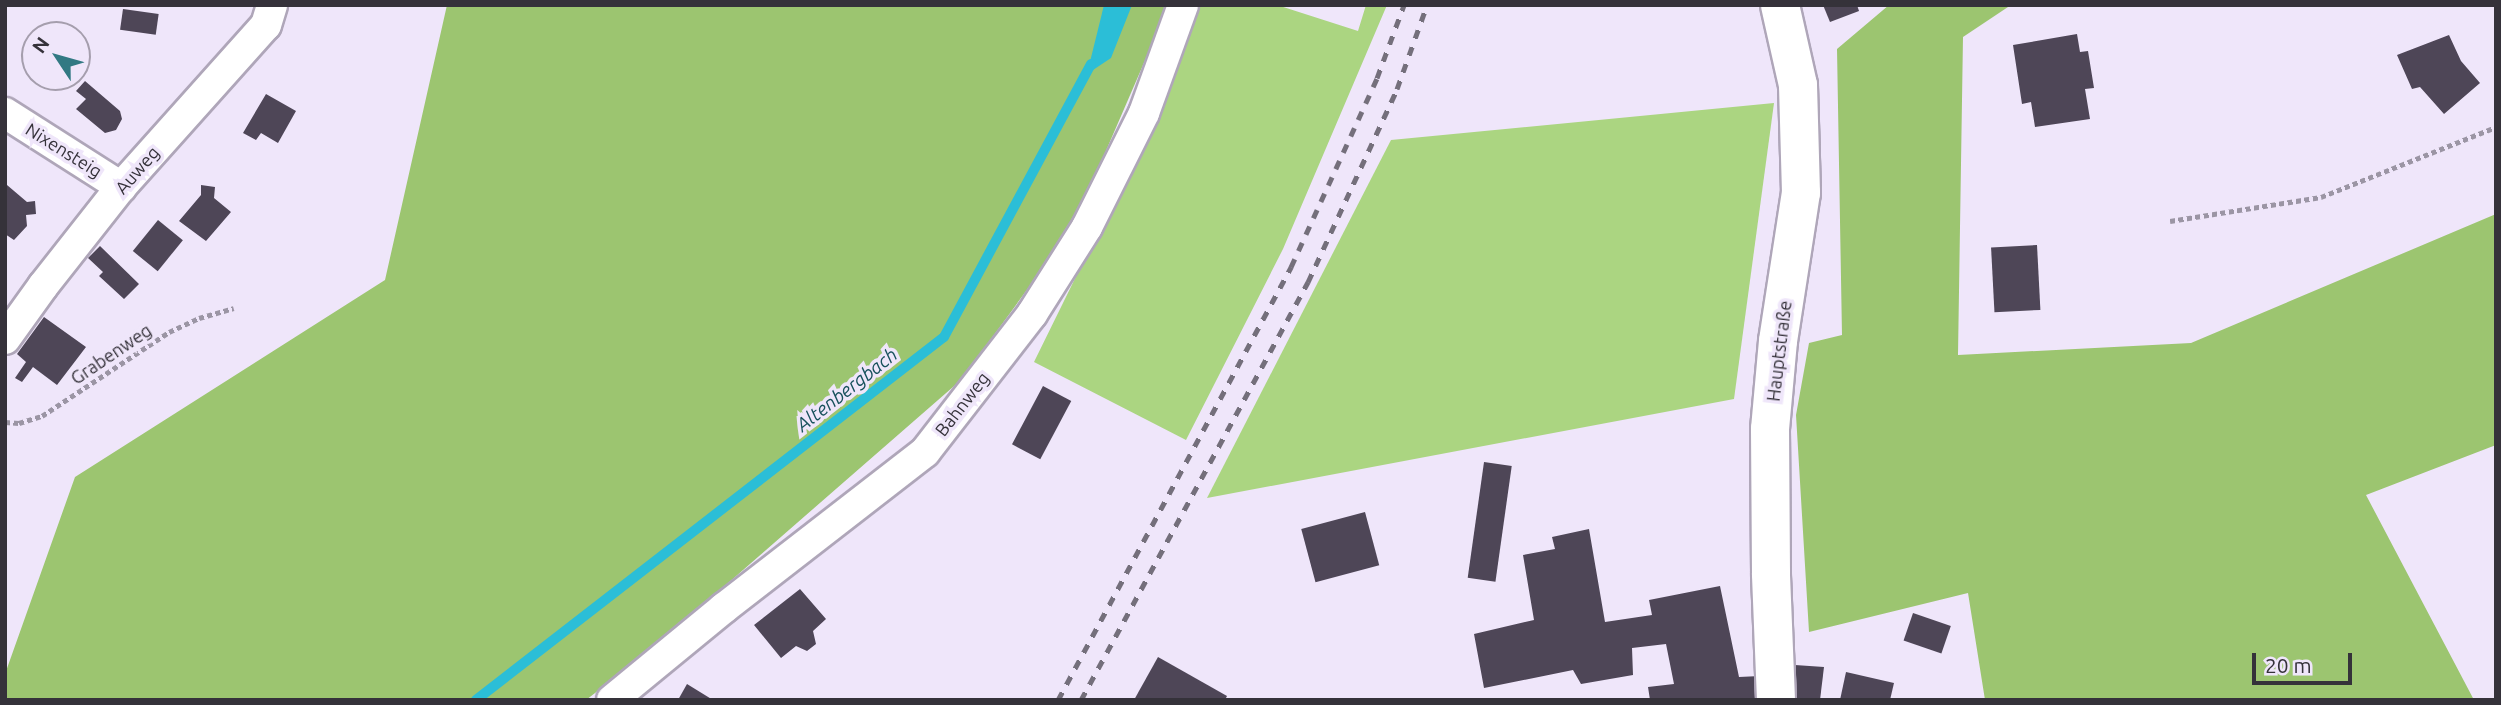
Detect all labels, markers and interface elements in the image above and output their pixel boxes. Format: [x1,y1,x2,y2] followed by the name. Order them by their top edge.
[21,21,91,91] north arrow
[28,33,54,57] text: N
[22,118,106,182] street label: Nixensteig
[110,142,164,198] street label: Auweg
[1762,299,1796,403] street label: Hauptstraße
[66,319,156,389] street label: Grabenweg
[792,343,902,437] water label: Altenbergbach
[930,368,994,440] street label: Bahnweg
[2256,638,2356,682] scale bar
[2265,653,2312,677] text: 20 m

